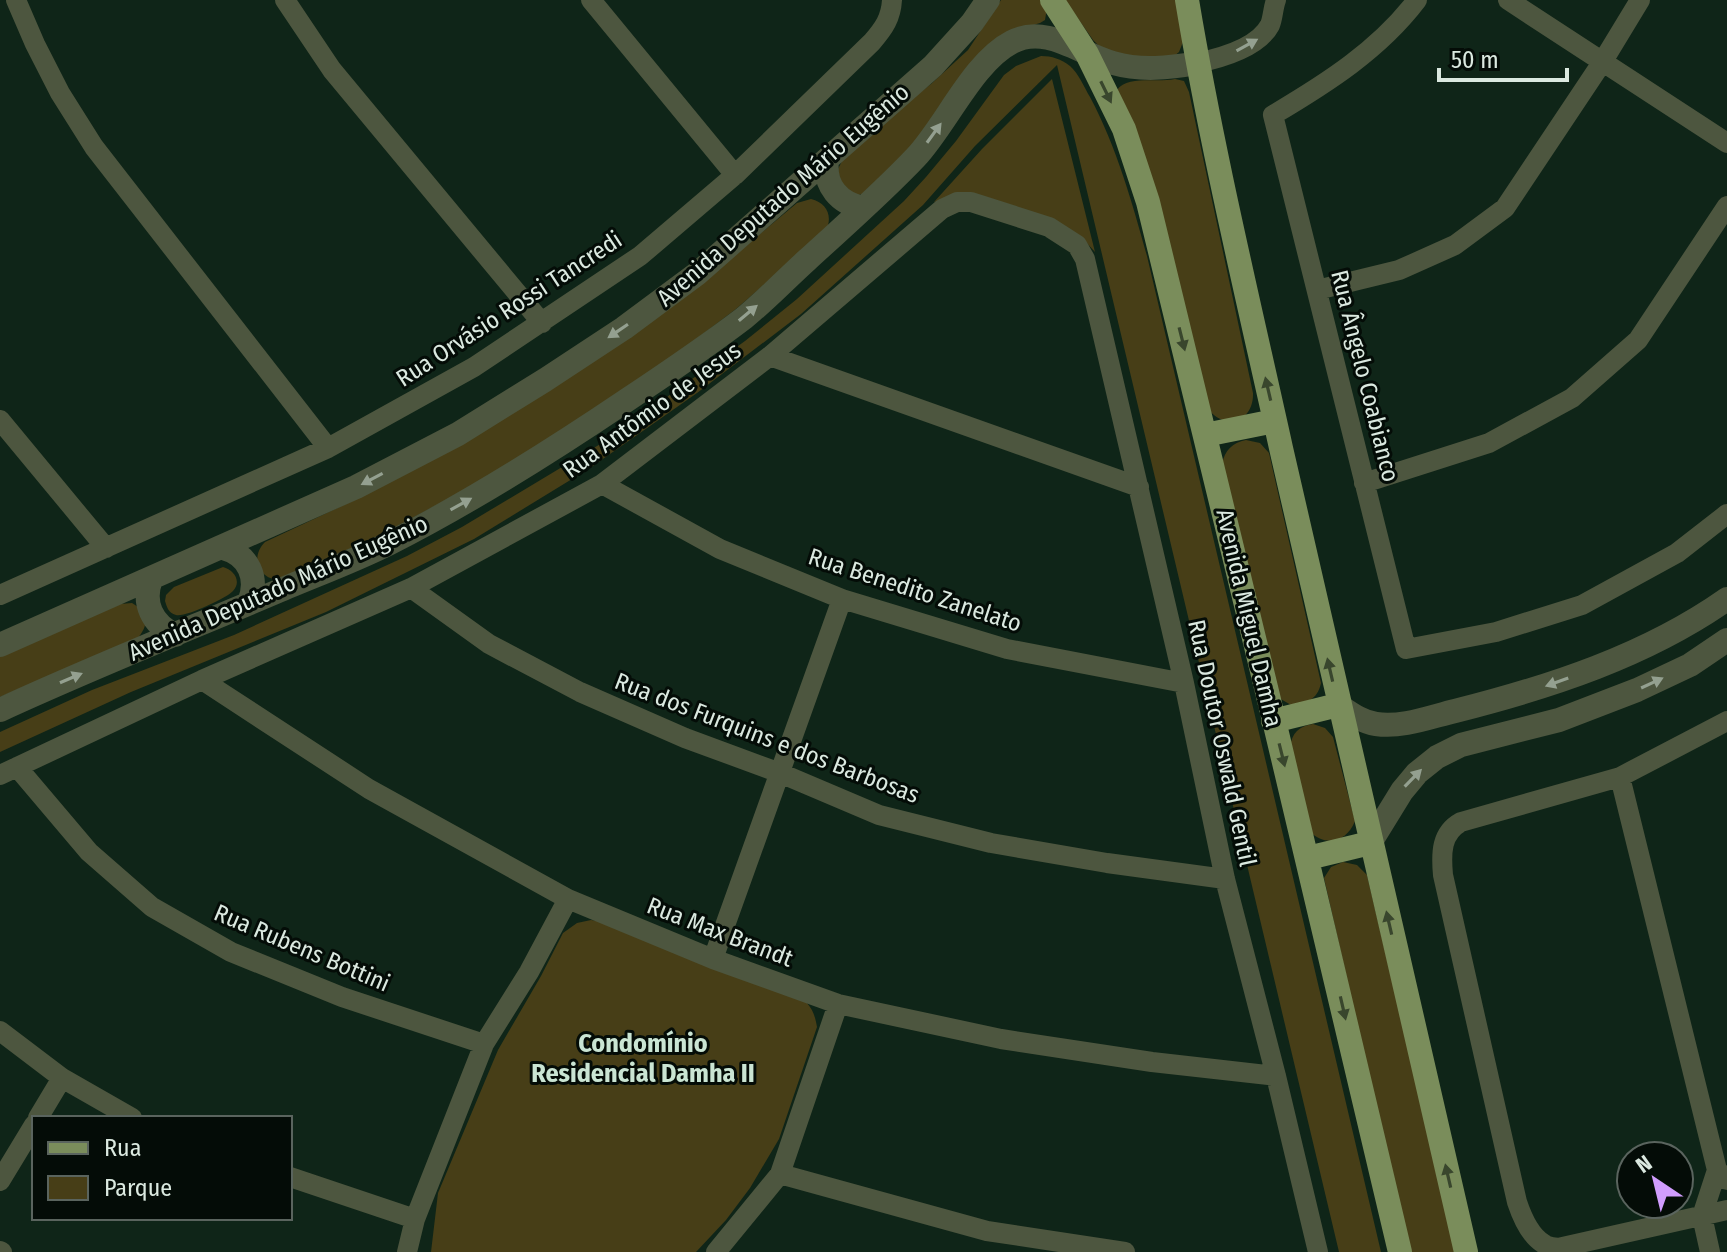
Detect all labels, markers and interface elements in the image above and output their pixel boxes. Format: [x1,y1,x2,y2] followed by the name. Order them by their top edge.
[1439,32,1567,82] scale bar
[1235,39,1258,52] one-way arrow
[1451,46,1499,74] text: 50 m
[651,78,915,312] street label: Avenida Deputado Mário Eugênio
[1099,80,1112,103] one-way arrow
[926,122,941,143] one-way arrow
[391,226,627,392] street label: Rua Orvásio Rossi Tancredi
[1325,267,1405,485] street label: Rua Ângelo Coabianco
[737,305,757,322] one-way arrow
[608,323,629,338] one-way arrow
[1176,327,1189,352] one-way arrow
[558,336,746,484] street label: Rua Antômio de Jesus
[1261,376,1274,401] one-way arrow
[360,473,383,486] one-way arrow
[450,497,473,510] one-way arrow
[1210,506,1288,730] street label: Avenida Miguel Damha
[124,509,432,667] street label: Avenida Deputado Mário Eugênio
[805,542,1025,638] street label: Rua Benedito Zanelato
[1182,617,1262,869] street label: Rua Doutor Oswald Gentil
[1323,657,1336,682] one-way arrow
[611,667,923,809] street label: Rua dos Furquins e dos Barbosas
[59,671,83,684] one-way arrow
[1545,676,1569,689] one-way arrow
[1640,676,1664,690] one-way arrow
[1276,743,1288,768] one-way arrow
[1404,769,1422,788] one-way arrow
[643,891,797,973] street label: Rua Max Brandt
[210,898,394,998] street label: Rua Rubens Bottini
[1382,910,1395,935] one-way arrow
[1337,996,1350,1021] one-way arrow
[531,1028,755,1089] district label: Condomínio Residencial Damha II
[32,1116,292,1220] legend
[104,1134,141,1162] text: Rua
[1615,1140,1695,1220] north arrow
[1631,1149,1657,1179] text: N
[1442,1163,1454,1188] one-way arrow
[104,1174,172,1202] text: Parque

